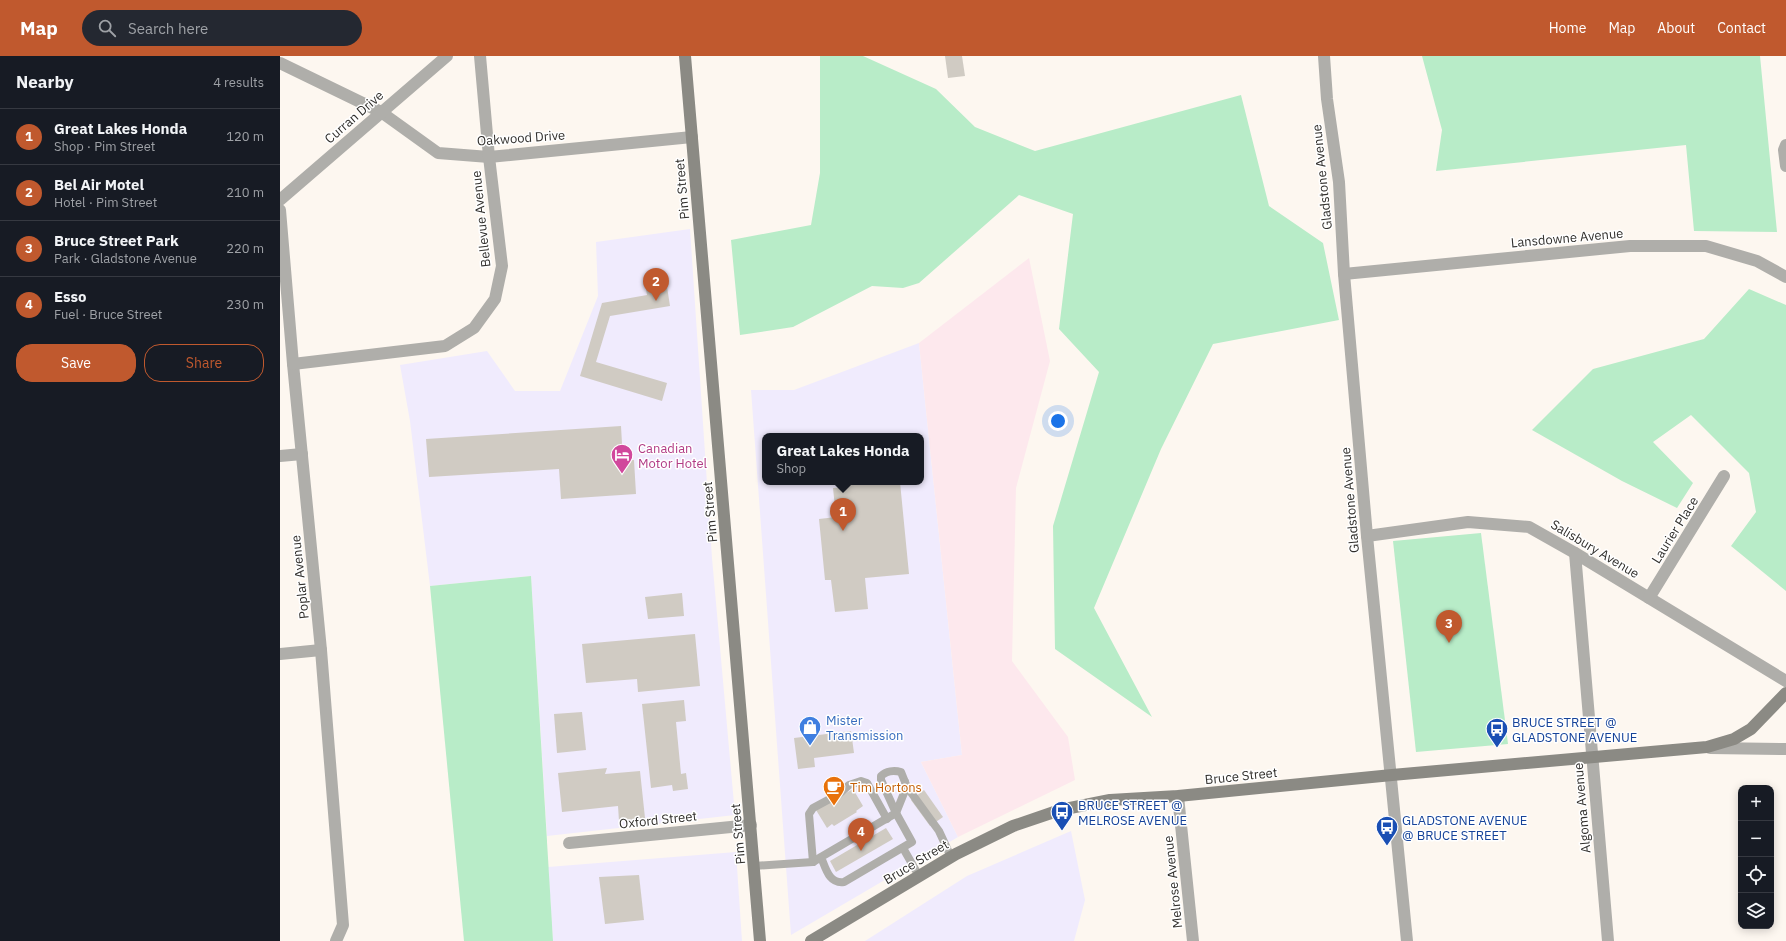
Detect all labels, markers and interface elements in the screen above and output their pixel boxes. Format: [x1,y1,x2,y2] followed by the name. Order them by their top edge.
[82,10,362,46] search box
[20,16,58,40] text: Map
[96,17,118,39] icon: search
[128,19,208,38] text: Search here
[1549,19,1586,37] text: Home
[1608,19,1635,37] text: Map
[1657,19,1695,37] text: About
[1717,19,1766,37] text: Contact
[16,71,74,93] text: Nearby
[213,74,264,91] text: 4 results
[321,87,387,147] street label: Curran Drive
[54,119,187,138] text: Great Lakes Honda
[1308,123,1336,231] street label: Gladstone Avenue
[476,126,566,150] street label: Oakwood Drive
[25,128,33,145] text: 1
[226,128,264,145] text: 120 m
[54,138,155,155] text: Shop · Pim Street
[671,158,693,220] street label: Pim Street
[467,170,495,268] street label: Bellevue Avenue
[54,175,144,194] text: Bel Air Motel
[25,184,33,201] text: 2
[226,184,264,201] text: 210 m
[54,194,157,211] text: Hotel · Pim Street
[1510,225,1624,251] street label: Lansdowne Avenue
[54,231,179,250] text: Bruce Street Park
[25,240,33,257] text: 3
[226,240,264,257] text: 220 m
[54,250,197,267] text: Park · Gladstone Avenue
[643,268,669,301] pin: 2
[54,287,87,306] text: Esso
[25,296,33,313] text: 4
[226,296,264,313] text: 230 m
[54,306,162,323] text: Fuel · Bruce Street
[16,344,136,382] button: Save
[144,344,264,382] button: Share
[1048,411,1068,431] your location
[762,433,924,485] popup
[638,440,708,472] place label: Canadian Motor Hotel
[776,441,910,460] text: Great Lakes Honda
[609,442,635,475] hotel icon: Canadian Motor Hotel
[1337,446,1363,554] street label: Gladstone Avenue
[776,460,806,477] text: Shop
[699,481,721,543] street label: Pim Street
[1648,493,1702,567] street label: Laurier Place
[830,498,856,531] pin: 1
[1548,516,1642,582] street label: Salisbury Avenue
[287,534,313,620] street label: Poplar Avenue
[1436,610,1462,643] pin: 3
[826,712,903,744] place label: Mister Transmission
[797,714,823,747] shop icon: Mister Transmission
[1512,714,1637,746] place label: BRUCE STREET @ GLADSTONE AVENUE
[1484,716,1510,749] bus stop icon: BRUCE STREET @ GLADSTONE AVENUE
[1570,762,1594,854] street label: Algoma Avenue
[1204,764,1278,788] street label: Bruce Street
[821,774,847,807] cafe icon: Tim Hortons
[850,779,922,796] place label: Tim Hortons
[1738,785,1774,929] map controls
[1738,785,1774,821] button: +
[1078,797,1187,829] place label: BRUCE STREET @ MELROSE AVENUE
[1049,799,1075,832] bus stop icon: BRUCE STREET @ MELROSE AVENUE
[727,803,749,865] street label: Pim Street
[618,807,698,833] street label: Oxford Street
[1402,812,1527,844] place label: GLADSTONE AVENUE @ BRUCE STREET
[1374,814,1400,847] bus stop icon: GLADSTONE AVENUE @ BRUCE STREET
[848,818,874,851] pin: 4
[1738,821,1774,857] button: −
[1160,835,1186,929] street label: Melrose Avenue
[880,836,952,888] street label: Bruce Street
[1738,857,1774,893] button: locate
[1738,893,1774,929] button: layers

